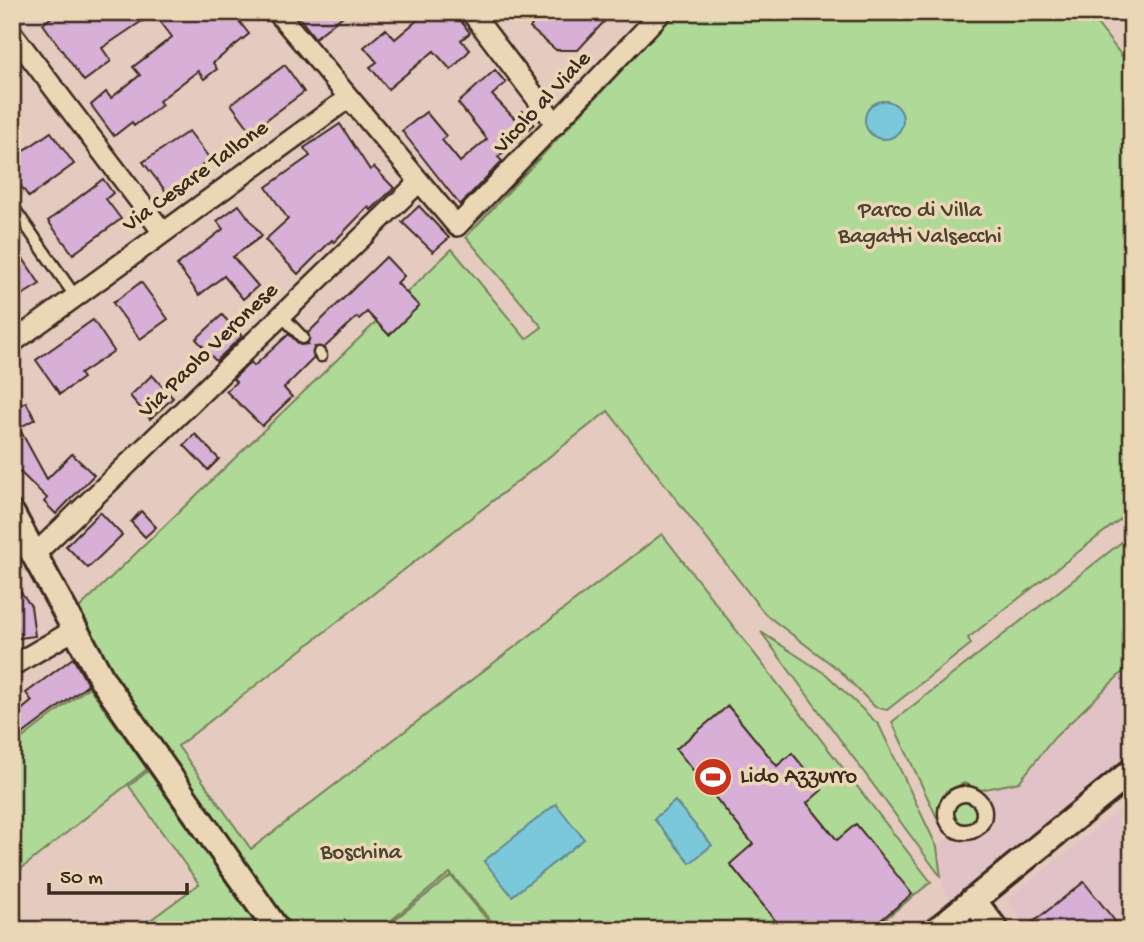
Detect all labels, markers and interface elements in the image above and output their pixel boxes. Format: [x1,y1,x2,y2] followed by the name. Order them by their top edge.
[488,45,598,161] street label: Vicolo al Viale
[117,114,275,240] street label: Via Cesare Tallone
[837,198,1002,251] park label: Parco di Villa Bagatti Valsecchi
[133,277,285,425] street label: Via Paolo Veronese
[692,756,734,798] sports icon: Lido Azzurro
[740,764,857,791] place label: Lido Azzurro
[319,840,403,867] park label: Boschina
[49,851,187,895] scale bar
[60,867,103,892] text: 50 m

